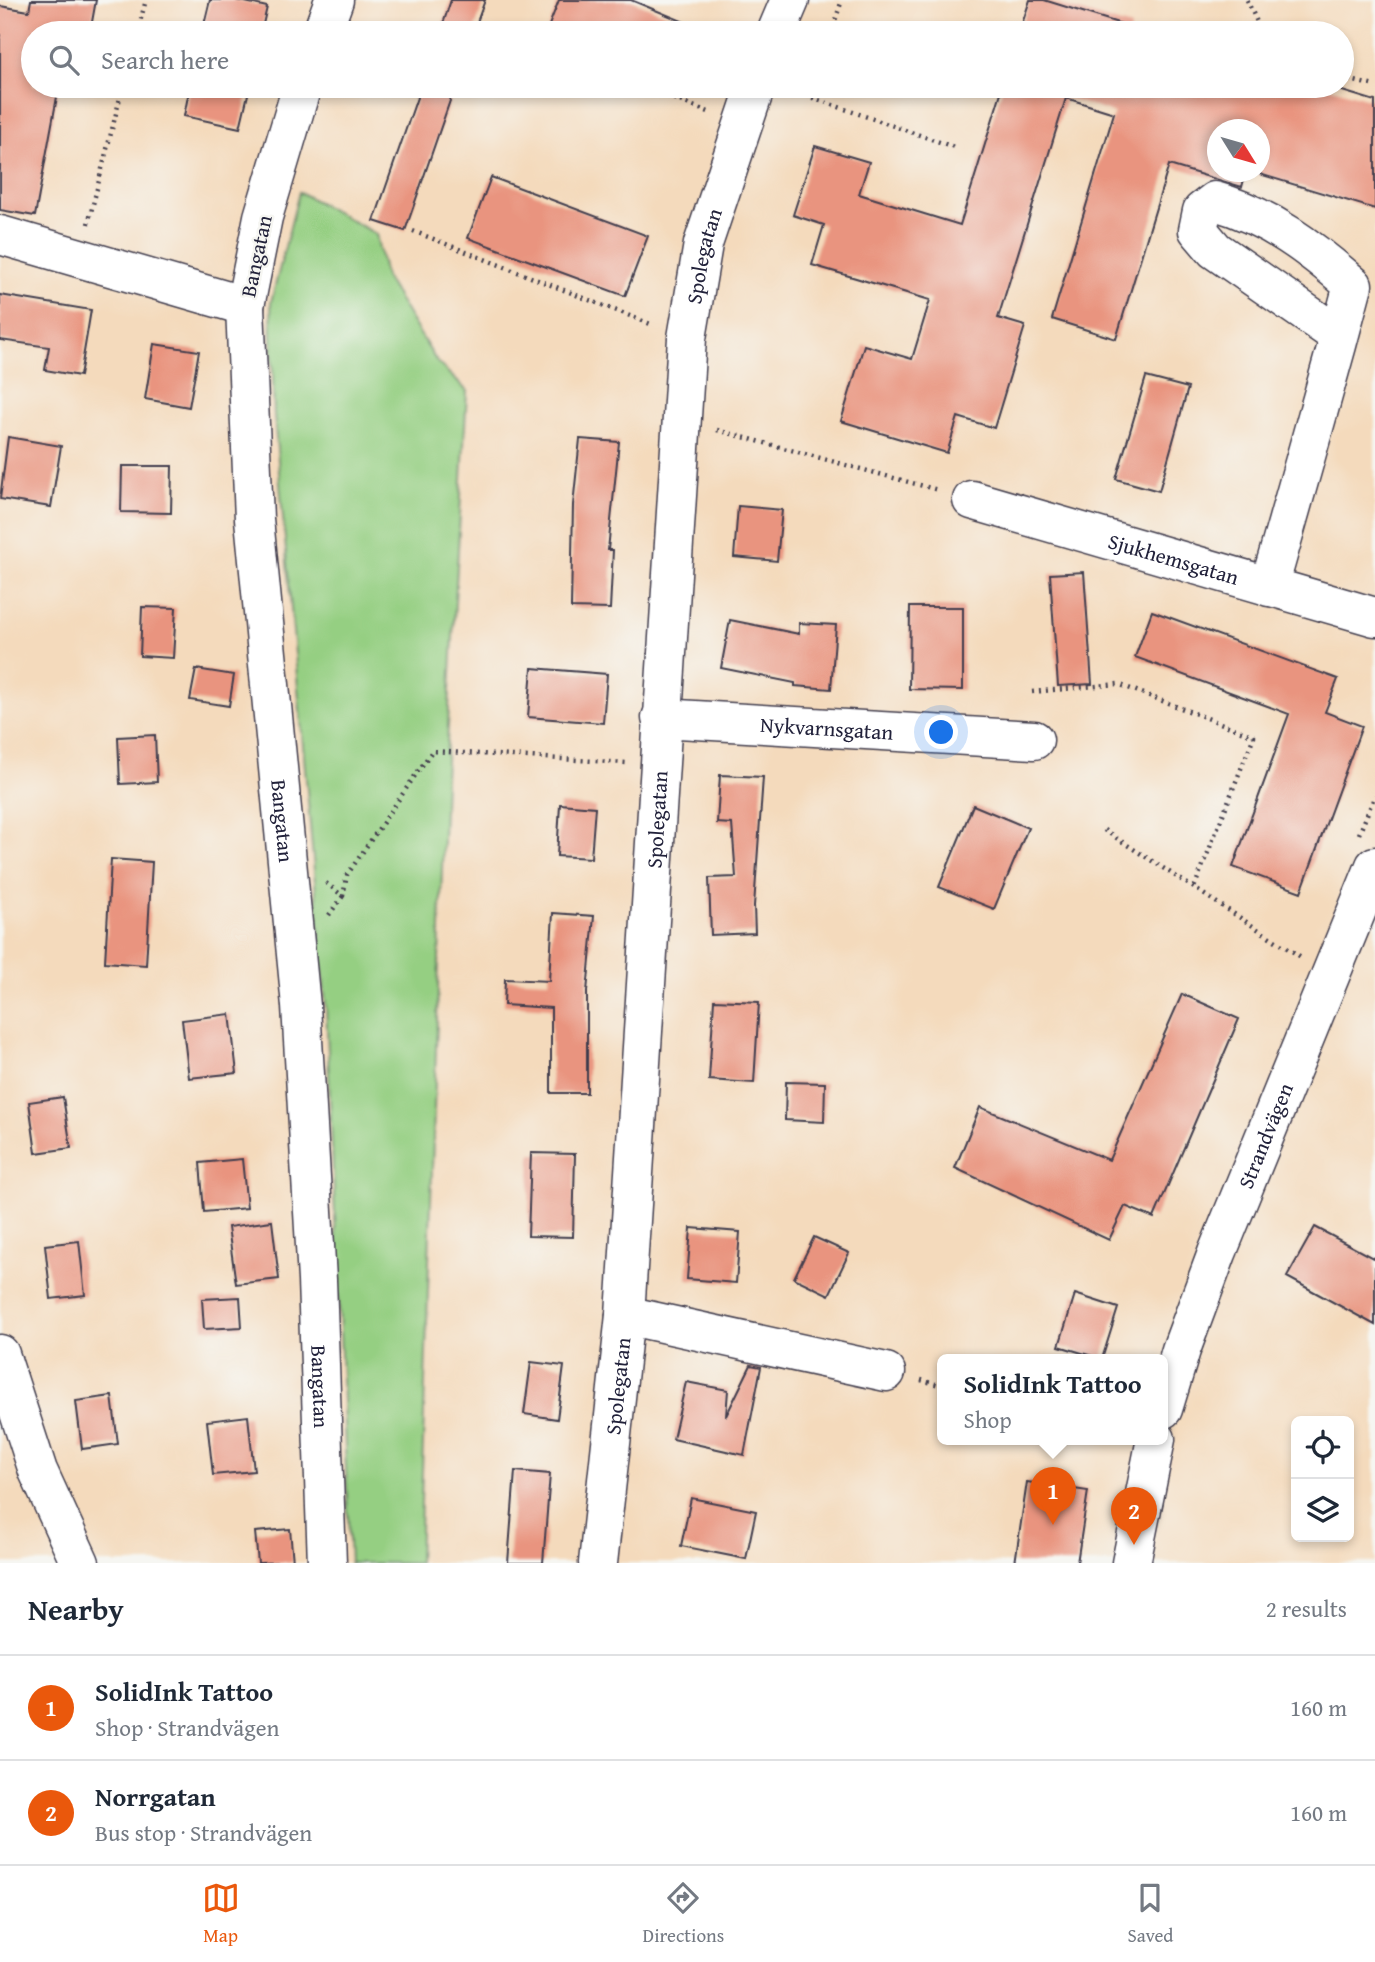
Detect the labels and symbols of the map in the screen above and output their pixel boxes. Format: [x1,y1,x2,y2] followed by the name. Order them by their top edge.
[1207,119,1270,182] north arrow
[678,204,730,306] street label: Spolegatan
[232,212,280,300] street label: Bangatan
[1105,525,1243,592] street label: Sjukhemsgatan
[759,708,894,747] street label: Nykvarnsgatan
[924,715,958,749] your location
[638,770,675,869] street label: Spolegatan
[264,778,303,864] street label: Bangatan
[1230,1078,1300,1193] street label: Strandvägen
[597,1336,638,1436] street label: Spolegatan
[304,1344,338,1429] street label: Bangatan
[1030,1467,1076,1525] pin: 1
[1111,1487,1157,1545] pin: 2

